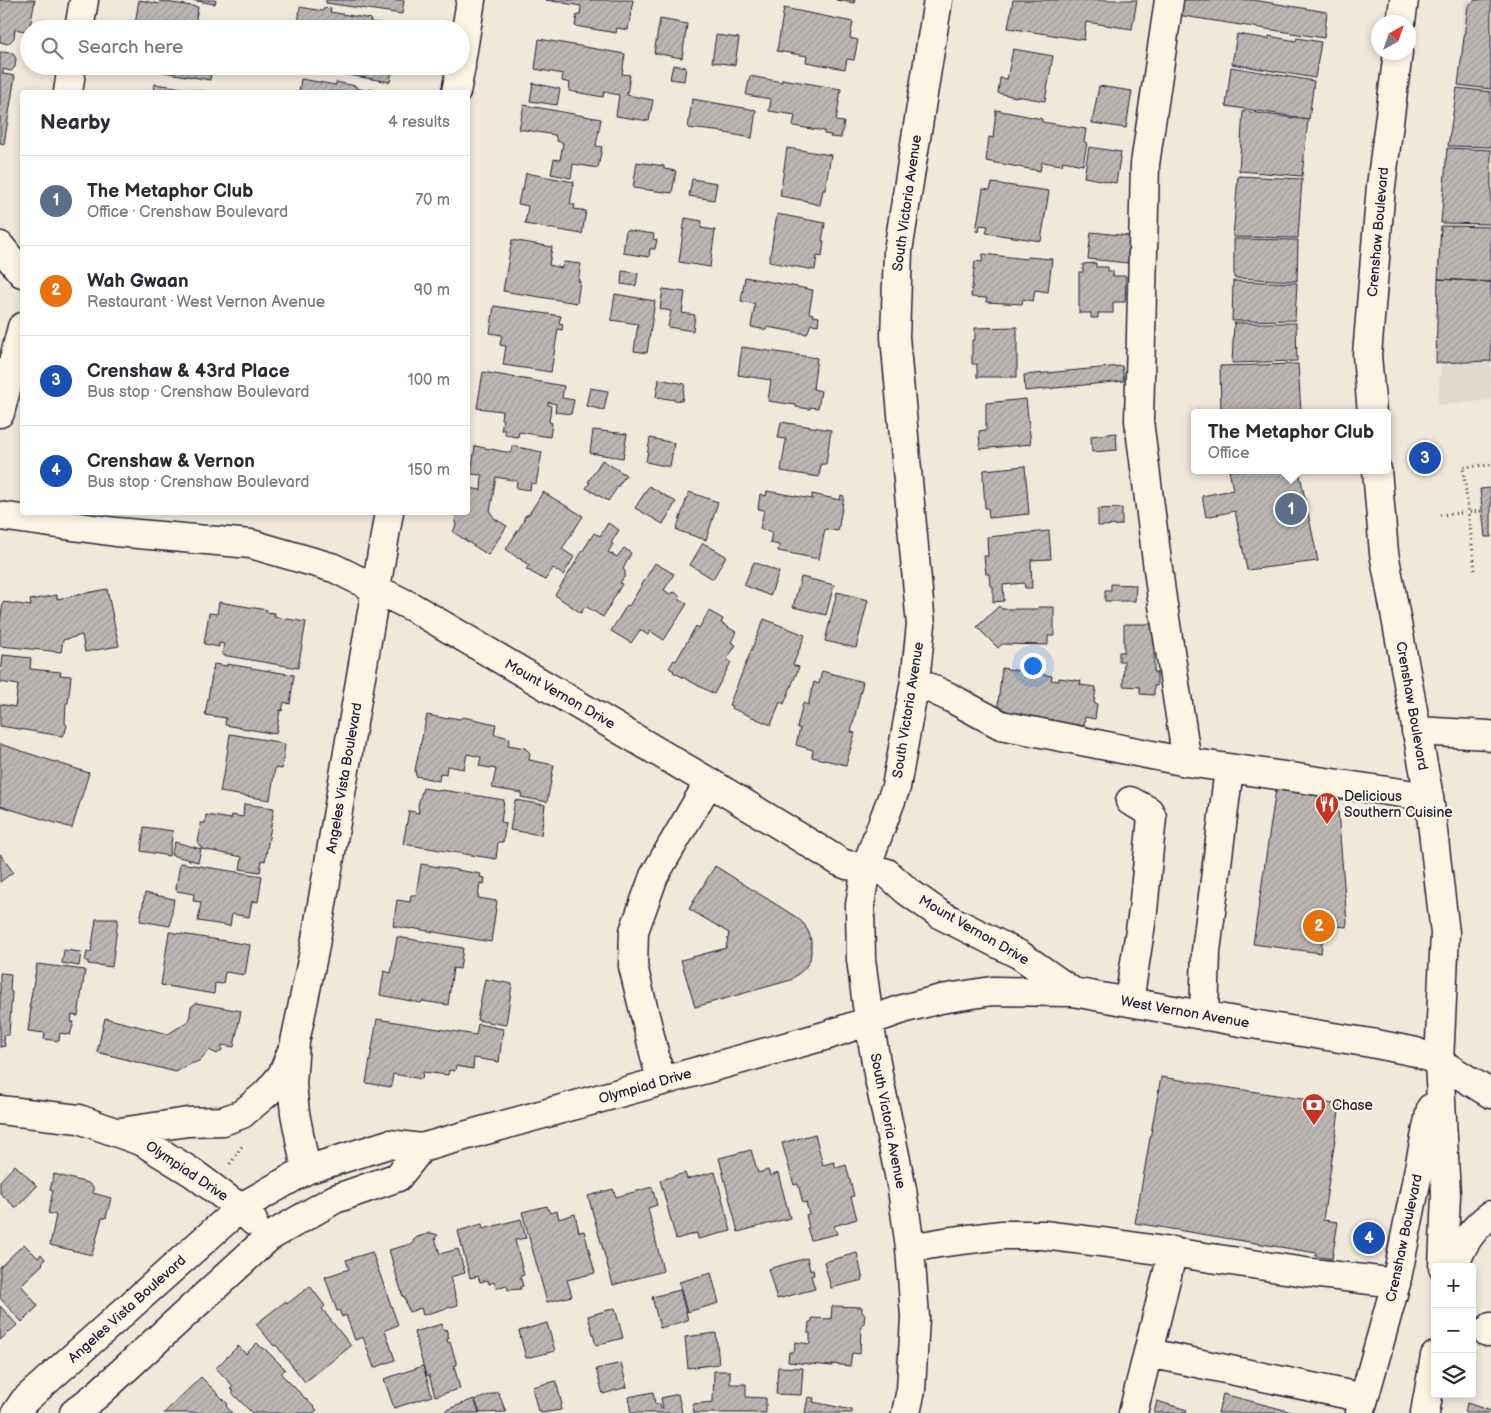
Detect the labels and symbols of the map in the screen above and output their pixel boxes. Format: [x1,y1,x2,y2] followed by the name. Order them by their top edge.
[1371,15,1416,60] north arrow
[889,134,925,272] street label: South Victoria Avenue
[1364,166,1392,298] street label: Crenshaw Boulevard
[1409,439,1441,477] pin: 3
[1275,490,1307,528] pin: 1
[1392,640,1432,772] street label: Crenshaw Boulevard
[889,641,927,779] street label: South Victoria Avenue
[1020,653,1046,679] your location
[502,655,618,733] street label: Mount Vernon Drive
[322,701,366,855] street label: Angeles Vista Boulevard
[1344,788,1453,821] place label: Delicious Southern Cuisine
[1314,791,1340,825] restaurant icon: Delicious Southern Cuisine
[916,891,1032,969] street label: Mount Vernon Drive
[1303,907,1335,945] pin: 2
[1119,992,1251,1032] street label: West Vernon Avenue
[867,1052,909,1190] street label: South Victoria Avenue
[597,1065,693,1107] street label: Olympiad Drive
[1301,1092,1327,1126] bank icon: Chase
[1332,1097,1373,1114] place label: Chase
[143,1137,231,1205] street label: Olympiad Drive
[1382,1172,1426,1304] street label: Crenshaw Boulevard
[1353,1219,1385,1257] pin: 4
[65,1252,189,1366] street label: Angeles Vista Boulevard

